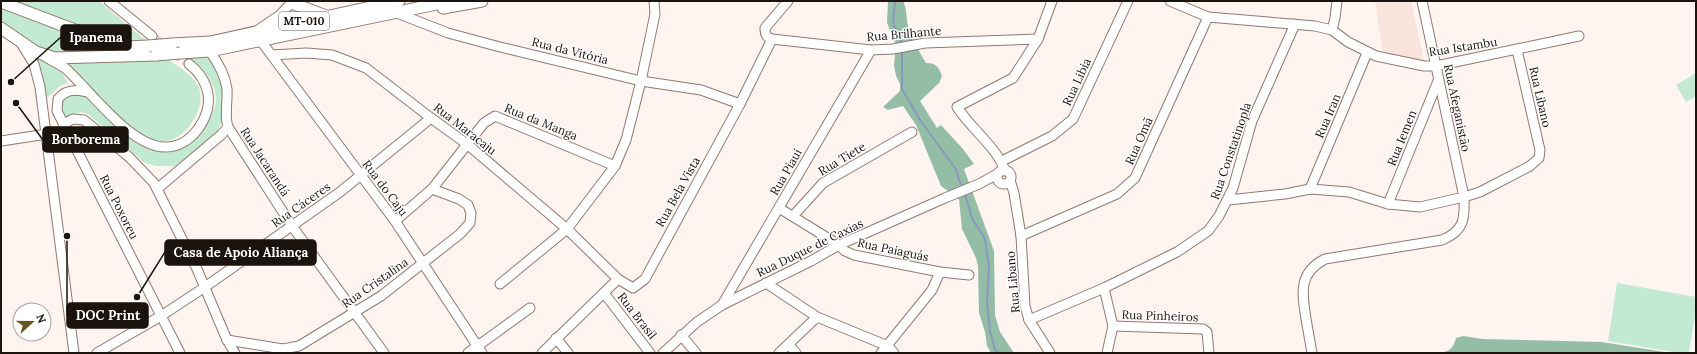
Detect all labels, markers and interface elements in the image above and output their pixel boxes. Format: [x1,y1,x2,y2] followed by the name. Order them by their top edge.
[279,12,329,30] road number: MT-010
[866,23,942,44] street label: Rua Brilhante
[61,25,131,50] callout: Ipanema
[69,29,123,46] text: Ipanema
[530,34,610,67] street label: Rua da Vitória
[1428,34,1498,59] street label: Rua Istambu
[1059,56,1094,108] street label: Rua Libia
[1441,63,1474,153] street label: Rua Afeganistão
[1526,65,1555,129] street label: Rua Libano
[1312,91,1344,140] street label: Rua Iran
[431,99,500,158] street label: Rua Maracaju
[502,100,580,143] street label: Rua da Manga
[1207,100,1254,202] street label: Rua Constatinopla
[1384,108,1420,168] street label: Rua Iemen
[1121,115,1156,167] street label: Rua Omã
[238,124,293,199] street label: Rua Jacarandá
[43,127,128,152] callout: Borborema
[52,131,121,148] text: Borborema
[815,138,869,179] street label: Rua Tiete
[766,146,805,198] street label: Rua Piaui
[652,154,703,230] street label: Rua Bela Vista
[359,157,411,219] street label: Rua do Caju
[97,172,142,241] street label: Rua Poxoreu
[268,179,333,230] street label: Rua Cáceres
[754,215,866,280] street label: Rua Duque de Caxias
[856,235,931,264] street label: Rua Paiaguás
[165,240,316,265] callout: Casa de Apoio Aliança
[174,244,309,261] text: Casa de Apoio Aliança
[1002,251,1023,314] street label: Rua Libano
[339,254,411,311] street label: Rua Cristalina
[615,289,660,342] street label: Rua Brasil
[12,302,52,342] north arrow
[67,303,148,328] callout: DOC Print
[76,307,141,324] text: DOC Print
[1121,307,1199,324] street label: Rua Pinheiros
[33,312,50,325] text: N

